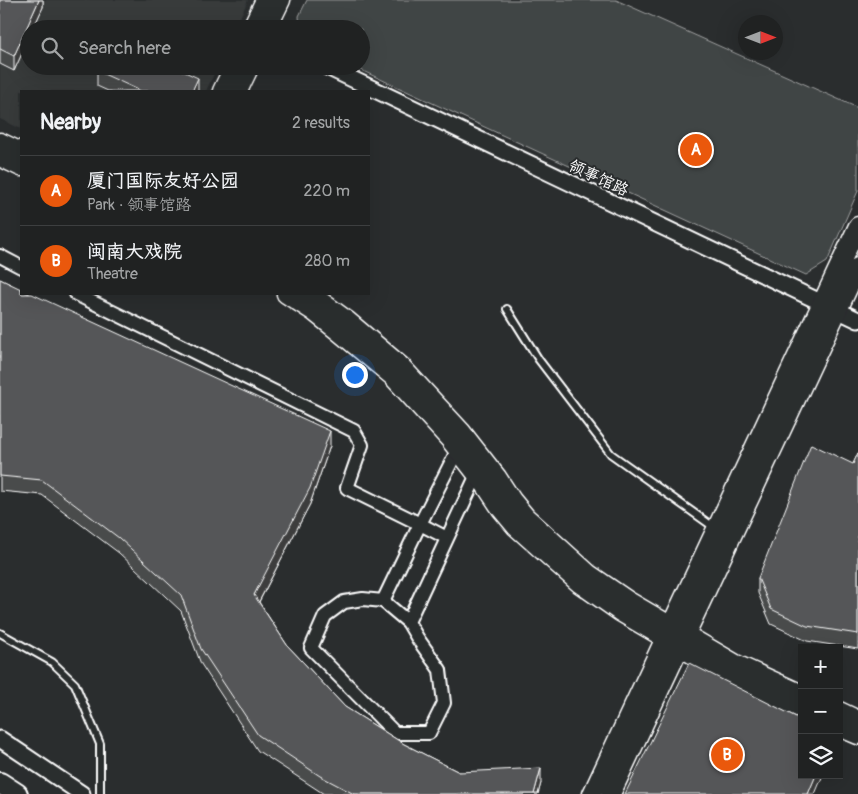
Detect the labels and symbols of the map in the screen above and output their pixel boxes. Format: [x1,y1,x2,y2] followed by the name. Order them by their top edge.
[738,15,783,60] north arrow
[680,131,712,169] pin: A
[565,155,632,200] street label: 领事馆路
[342,362,368,388] your location
[711,736,743,774] pin: B

